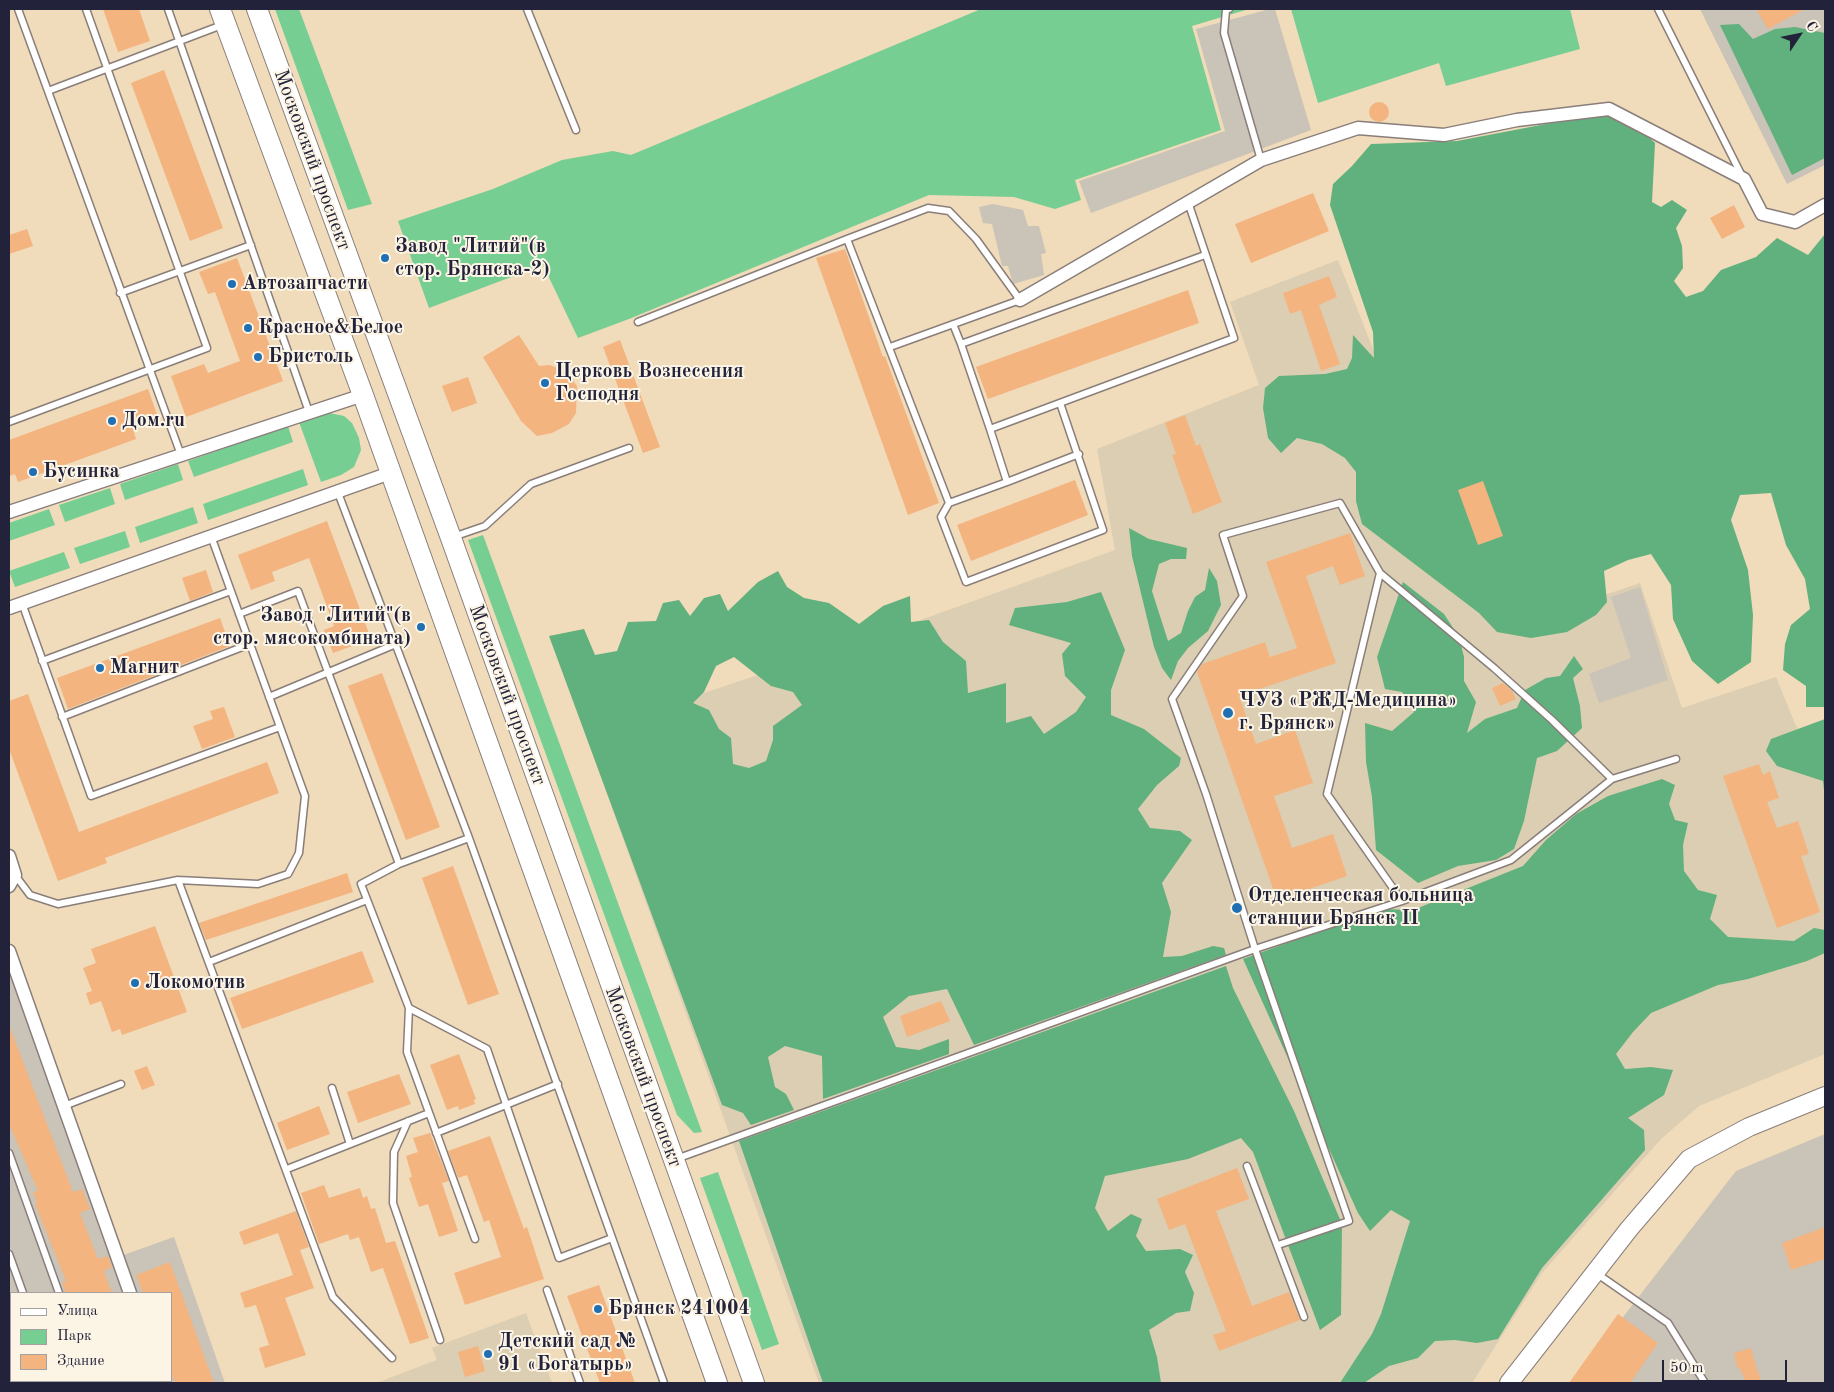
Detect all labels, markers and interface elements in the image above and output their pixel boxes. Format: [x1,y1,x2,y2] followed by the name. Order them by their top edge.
[1774,10,1824,60] north arrow
[1803,19,1820,34] text: С
[268,66,356,254] street label: Московский проспект
[395,235,550,282] place label: Завод "Литий"(в стор. Брянска-2)
[379,252,391,264] marker: Завод "Литий"(в стор. Брянска-2)
[242,272,368,296] place label: Автозапчасти
[226,278,238,290] marker: Автозапчасти
[258,316,403,340] place label: Красное&Белое
[242,322,254,334] marker: Красное&Белое
[268,345,353,369] place label: Бристоль
[252,351,264,363] marker: Бристоль
[555,360,744,407] place label: Церковь Вознесения Господня
[539,377,551,389] marker: Церковь Вознесения Господня
[122,409,185,433] place label: Дом.ru
[106,415,118,427] marker: Дом.ru
[43,460,120,484] place label: Бусинка
[27,466,39,478] marker: Бусинка
[463,601,551,789] street label: Московский проспект
[213,604,411,651] place label: Завод "Литий"(в стор. мясокомбината)
[415,621,427,633] marker: Завод "Литий"(в стор. мясокомбината)
[110,656,179,680] place label: Магнит
[94,662,106,674] marker: Магнит
[1239,689,1457,736] place label: ЧУЗ «РЖД-Медицина» г. Брянск»
[1221,706,1235,720] marker: ЧУЗ «РЖД-Медицина» г. Брянск»
[1248,884,1474,931] place label: Отделенческая больница станции Брянск II
[1230,901,1244,915] marker: Отделенческая больница станции Брянск II
[145,971,245,995] place label: Локомотив
[129,977,141,989] marker: Локомотив
[599,983,687,1171] street label: Московский проспект
[10,1292,172,1382] legend
[608,1297,750,1321] place label: Брянск 241004
[592,1303,604,1315] marker: Брянск 241004
[57,1304,98,1319] text: Улица
[57,1329,92,1344] text: Парк
[498,1330,637,1377] place label: Детский сад № 91 «Богатырь»
[482,1348,494,1360] marker: Детский сад № 91 «Богатырь»
[1664,1350,1789,1382] scale bar
[57,1354,104,1369] text: Здание
[1670,1361,1704,1376] text: 50 m

